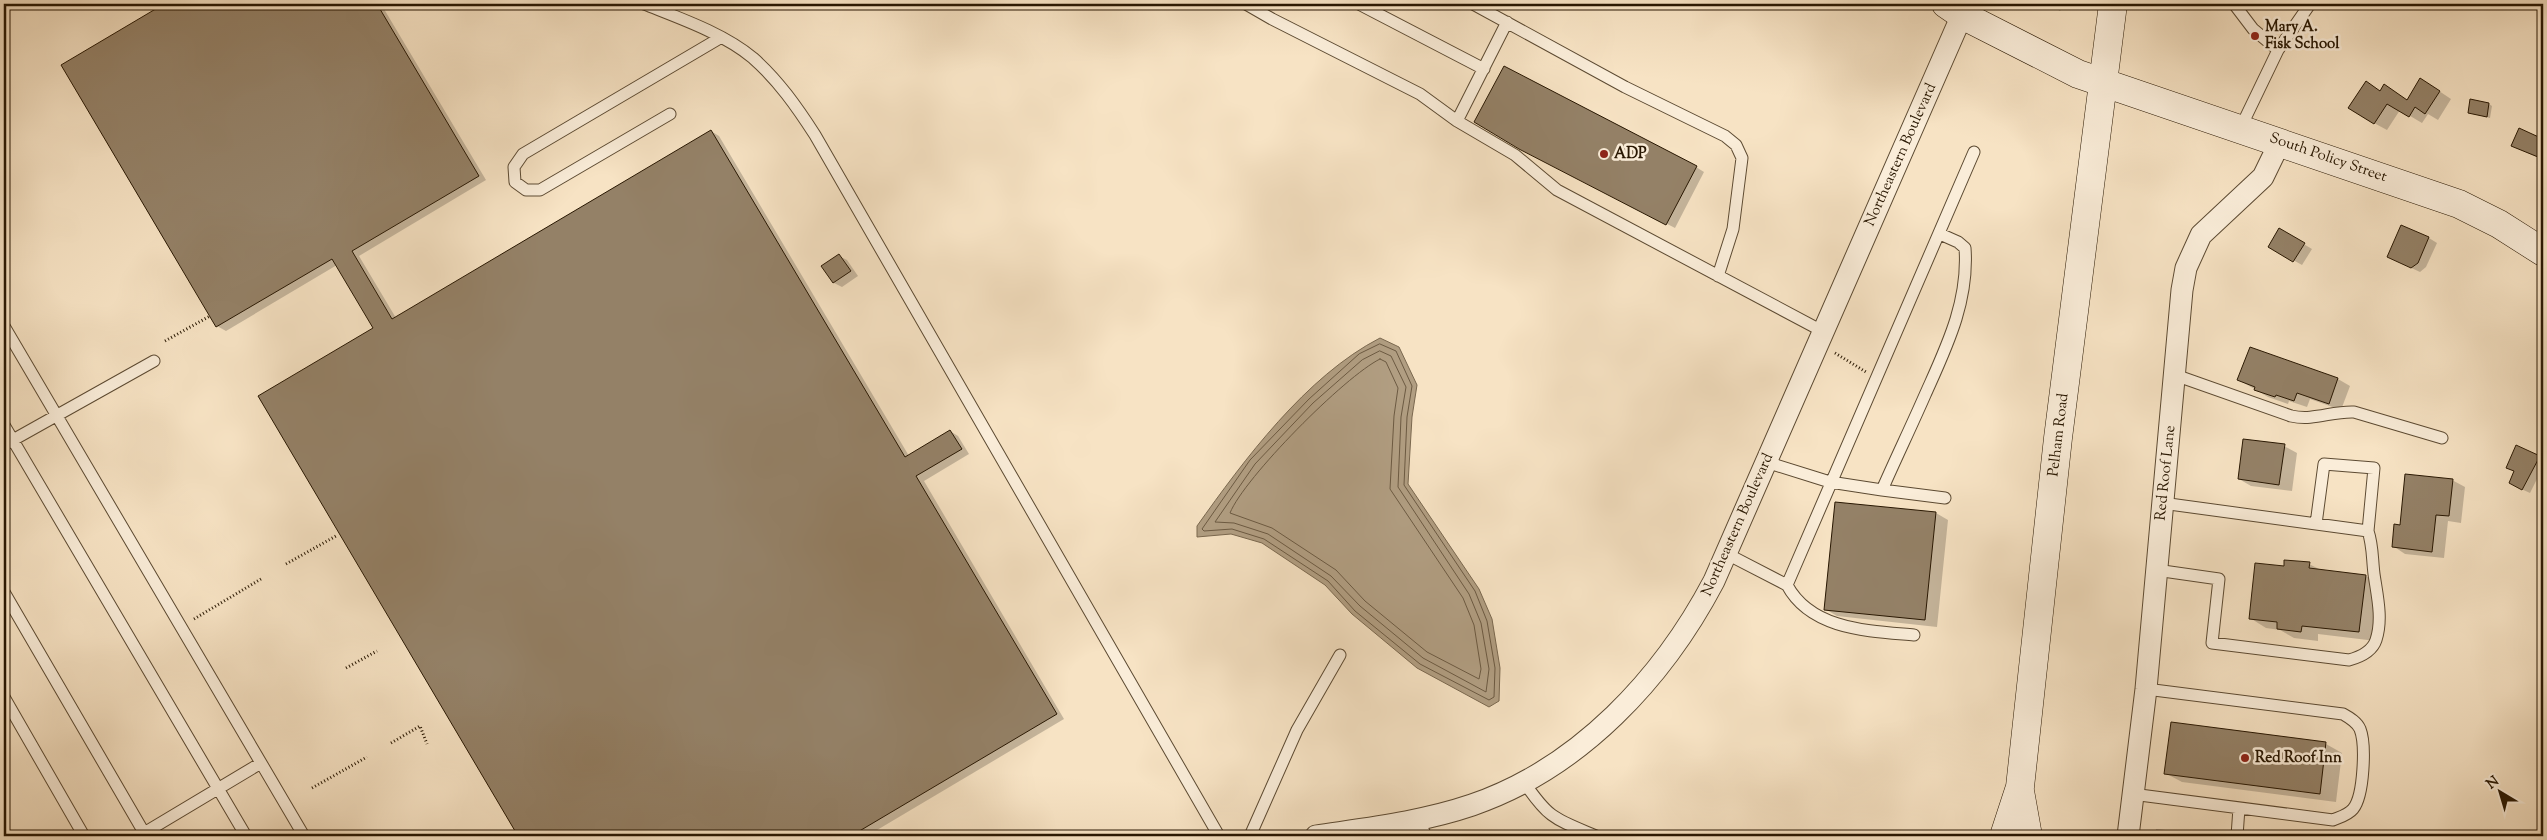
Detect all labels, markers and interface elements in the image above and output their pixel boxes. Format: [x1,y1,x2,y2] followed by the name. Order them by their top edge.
[2265,17,2340,55] place label: Mary A. Fisk School
[2249,30,2261,42] marker: Mary A. Fisk School
[1860,80,1942,230] street label: Northeastern Boulevard
[2266,128,2390,188] street label: South Policy Street
[1614,144,1647,165] place label: ADP
[1598,148,1610,160] marker: ADP
[2043,392,2075,478] street label: Pelham Road
[2151,424,2181,522] street label: Red Roof Lane
[1697,450,1779,600] street label: Northeastern Boulevard
[2255,748,2342,769] place label: Red Roof Inn
[2239,752,2251,764] marker: Red Roof Inn
[2474,768,2524,818] north arrow
[2483,772,2504,795] text: N

